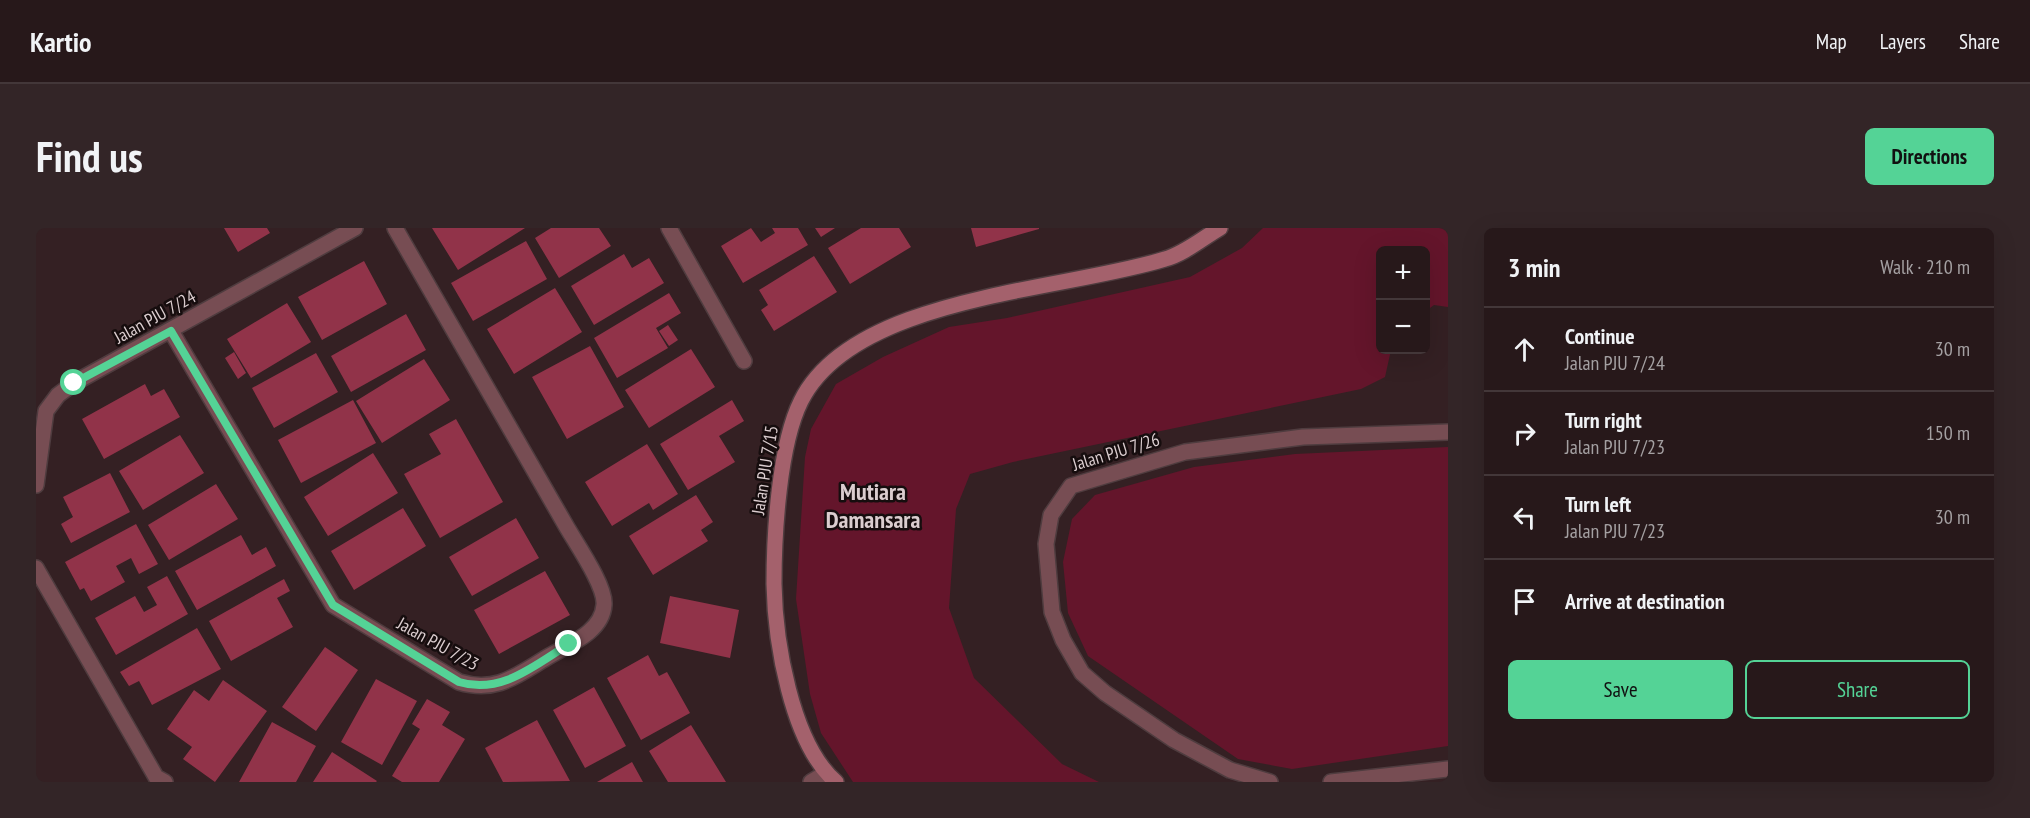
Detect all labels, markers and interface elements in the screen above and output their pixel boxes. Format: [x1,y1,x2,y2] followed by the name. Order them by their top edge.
[30,23,92,60] text: Kartio
[1816,28,1847,55] text: Map
[1880,28,1926,55] text: Layers
[1959,28,2000,55] text: Share
[1865,128,1994,185] button: Directions
[36,129,143,184] text: Find us
[1376,246,1430,354] map controls
[1376,246,1430,300] button: +
[1508,251,1561,284] text: 3 min
[1880,254,1970,280] text: Walk · 210 m
[109,285,200,349] street label: Jalan PJU 7/24
[1376,300,1430,354] button: −
[1565,322,1635,350] text: Continue
[1508,333,1541,366] icon: ahead
[1935,336,1970,362] text: 30 m
[1565,350,1665,376] text: Jalan PJU 7/24
[60,369,86,395] route start
[1565,406,1642,434] text: Turn right
[1508,417,1541,450] icon: right
[1926,420,1970,446] text: 150 m
[746,424,783,517] street label: Jalan PJU 7/15
[1069,427,1162,476] street label: Jalan PJU 7/26
[1565,434,1665,460] text: Jalan PJU 7/23
[826,476,920,535] district label: Mutiara Damansara
[1565,490,1631,518] text: Turn left
[1508,501,1541,534] icon: left
[1935,504,1970,530] text: 30 m
[1565,518,1665,544] text: Jalan PJU 7/23
[1508,585,1541,618] icon: arrive
[1565,587,1725,615] text: Arrive at destination
[392,611,483,675] street label: Jalan PJU 7/23
[555,630,581,656] route end
[1508,660,1733,719] button: Save
[1745,660,1970,719] button: Share

